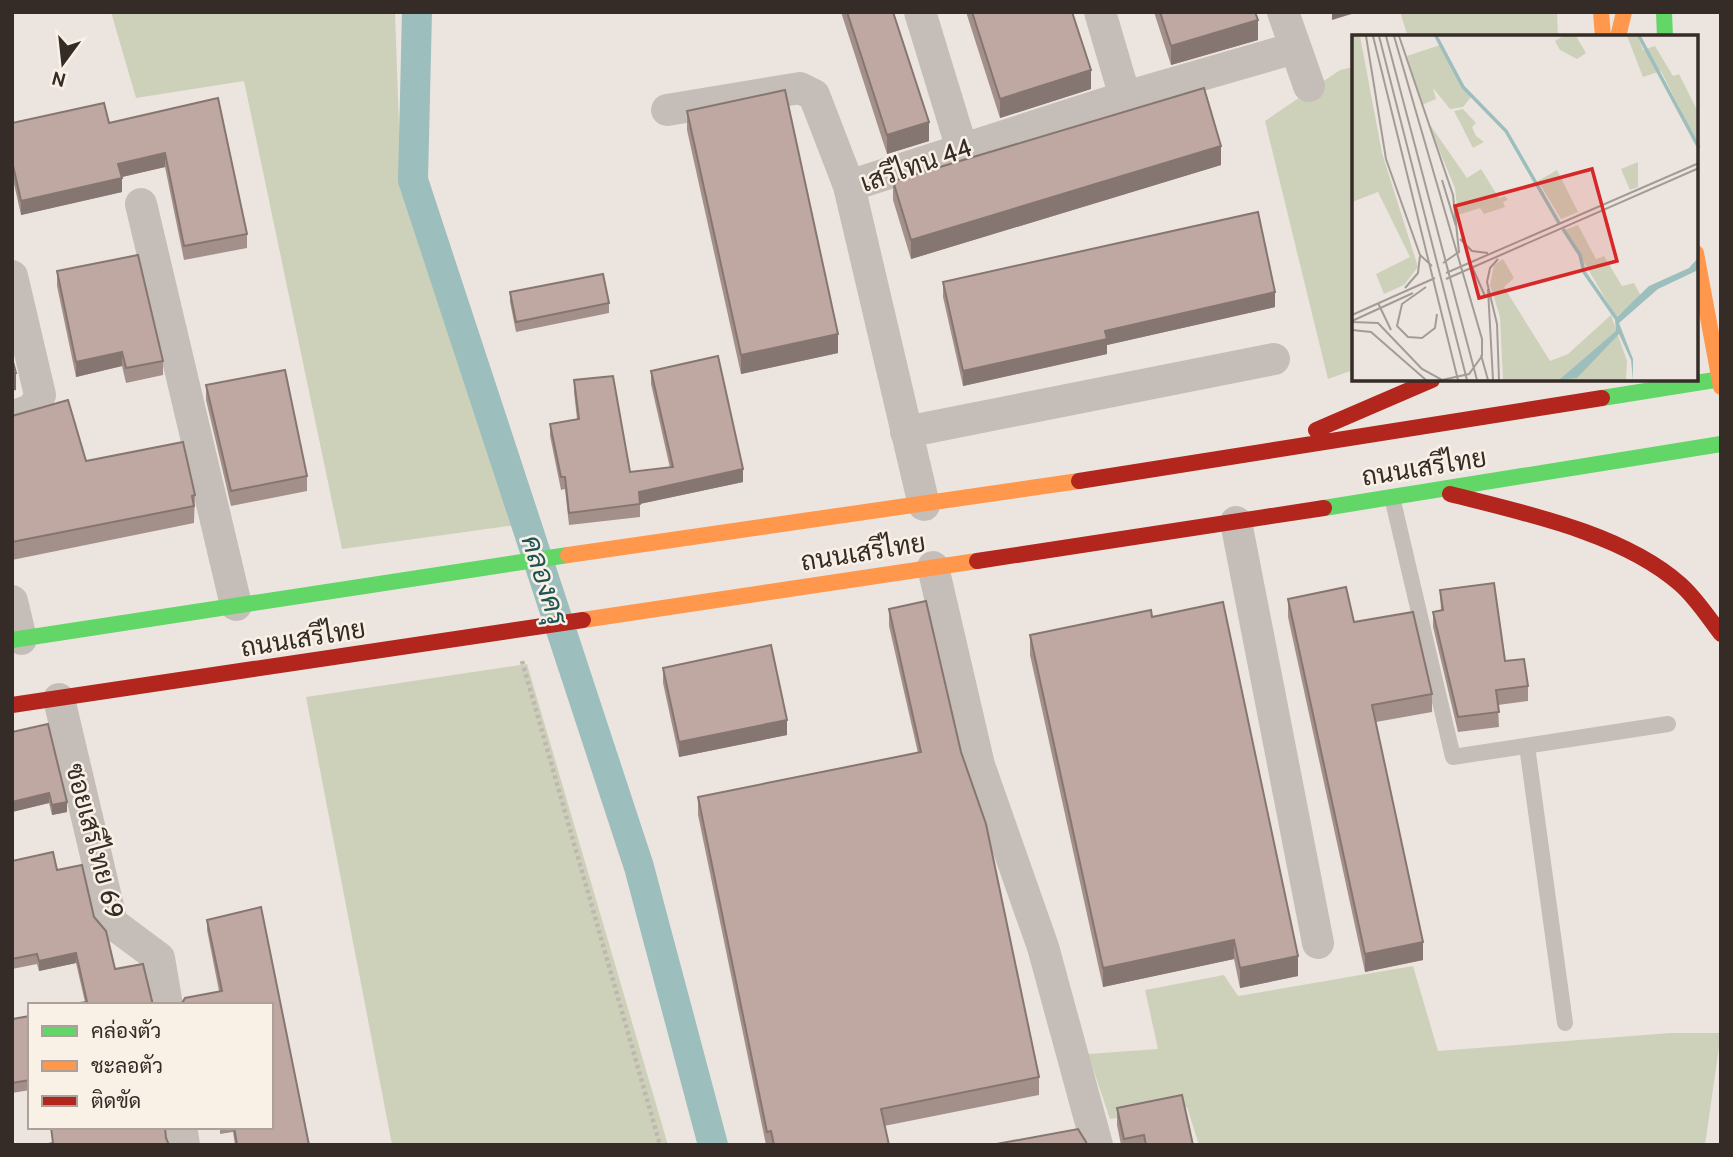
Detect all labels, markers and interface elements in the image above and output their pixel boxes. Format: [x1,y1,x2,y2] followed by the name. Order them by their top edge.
[28,28,98,98] north arrow
[1352,35,1698,382] inset map
[49,66,68,92] text: N
[856,131,976,199] street label: เสรีไทน 44
[1359,441,1489,493] street label: ถนนเสรีไทย
[798,526,928,578] street label: ถนนเสรีไทย
[512,531,576,632] water label: คลองครุ
[238,612,368,664] street label: ถนนเสรีไทย
[59,760,131,922] street label: ซอยเสรีไทย 69
[28,1003,273,1129] legend
[91,1018,161,1043] text: คล่องตัว
[91,1053,163,1078] text: ชะลอตัว
[91,1088,141,1113] text: ติดขัด

